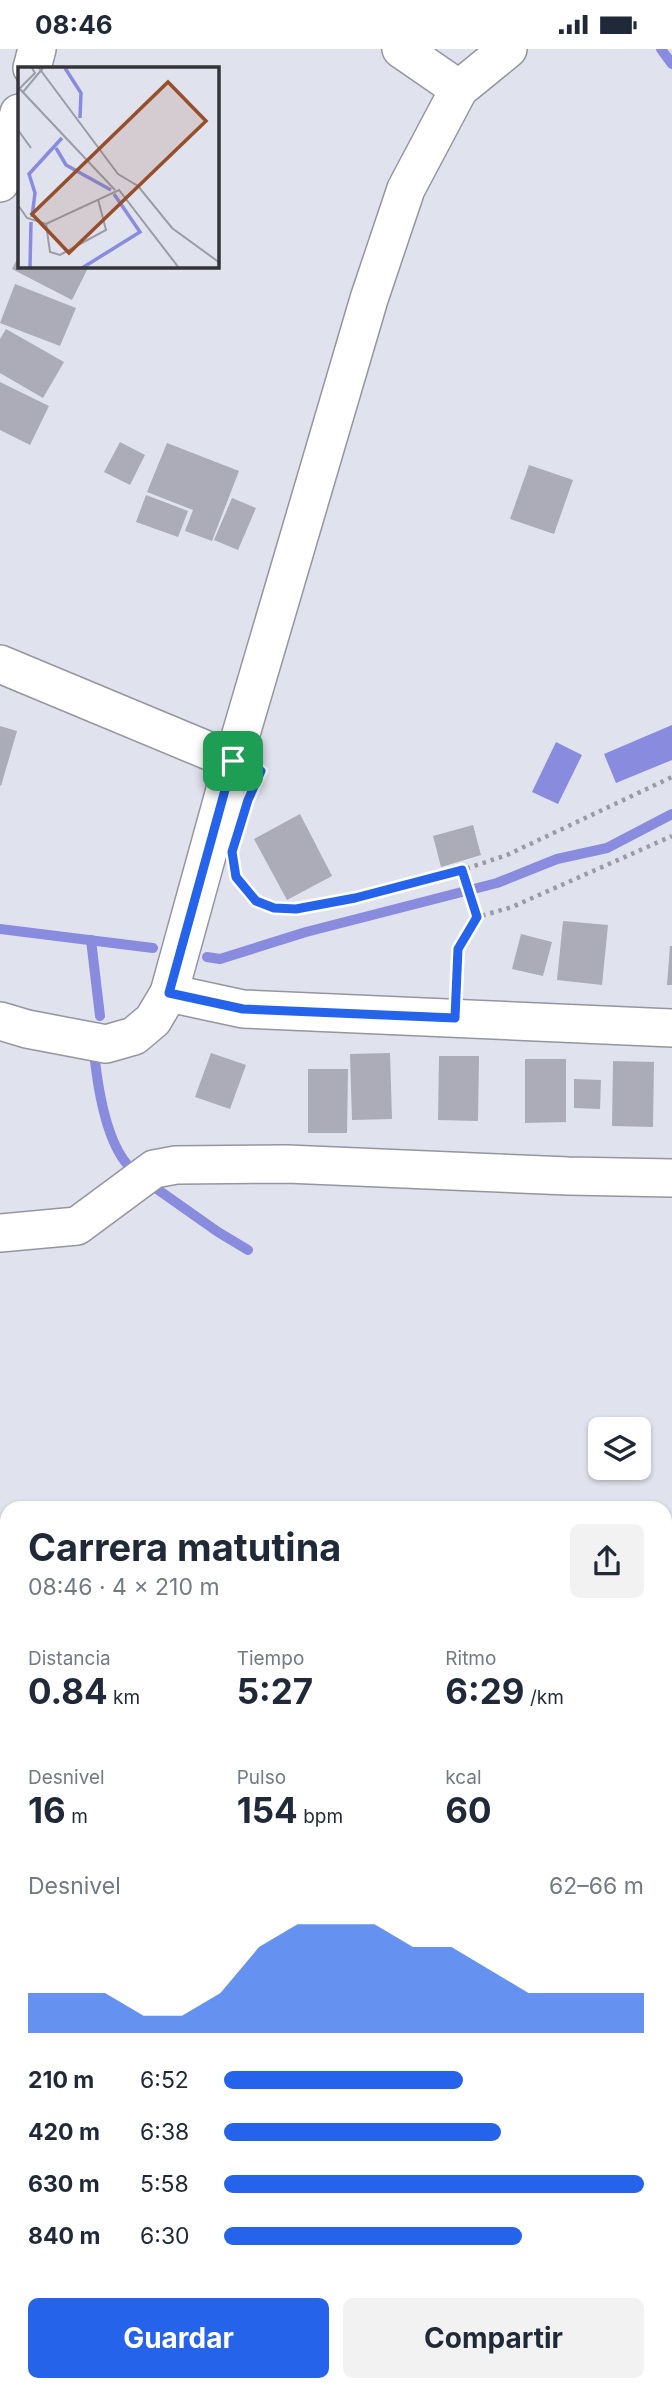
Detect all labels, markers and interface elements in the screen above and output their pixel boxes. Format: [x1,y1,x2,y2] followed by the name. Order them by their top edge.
[35,9,113,40] text: 08:46
[18,67,219,268] inset map
[203,731,263,791] pin
[214,742,252,780] icon: arrive
[588,1417,651,1480] map controls
[588,1417,651,1480] button: layers
[28,1524,341,1570] text: Carrera matutina
[570,1524,644,1598] button: share
[28,1573,220,1601] text: 08:46 · 4 × 210 m
[28,1647,111,1670] text: Distancia
[237,1647,304,1670] text: Tiempo
[445,1647,496,1670] text: Ritmo
[28,1670,108,1712] text: 0.84
[237,1670,313,1712] text: 5:27
[445,1670,525,1712] text: 6:29
[108,1686,140,1709] text: km
[525,1686,564,1709] text: /km
[28,1766,105,1789] text: Desnivel
[237,1766,286,1789] text: Pulso
[445,1766,482,1789] text: kcal
[28,1789,66,1831] text: 16
[237,1789,298,1831] text: 154
[445,1789,492,1831] text: 60
[66,1805,88,1828] text: m
[298,1805,343,1828] text: bpm
[28,1872,121,1900] text: Desnivel
[549,1872,644,1900] text: 62–66 m
[28,2066,94,2094] text: 210 m
[140,2066,189,2094] text: 6:52
[28,2118,100,2146] text: 420 m
[140,2118,189,2146] text: 6:38
[28,2170,100,2198] text: 630 m
[140,2170,189,2198] text: 5:58
[28,2222,100,2250] text: 840 m
[140,2222,190,2250] text: 6:30
[28,2298,329,2378] button: Guardar
[343,2298,644,2378] button: Compartir

